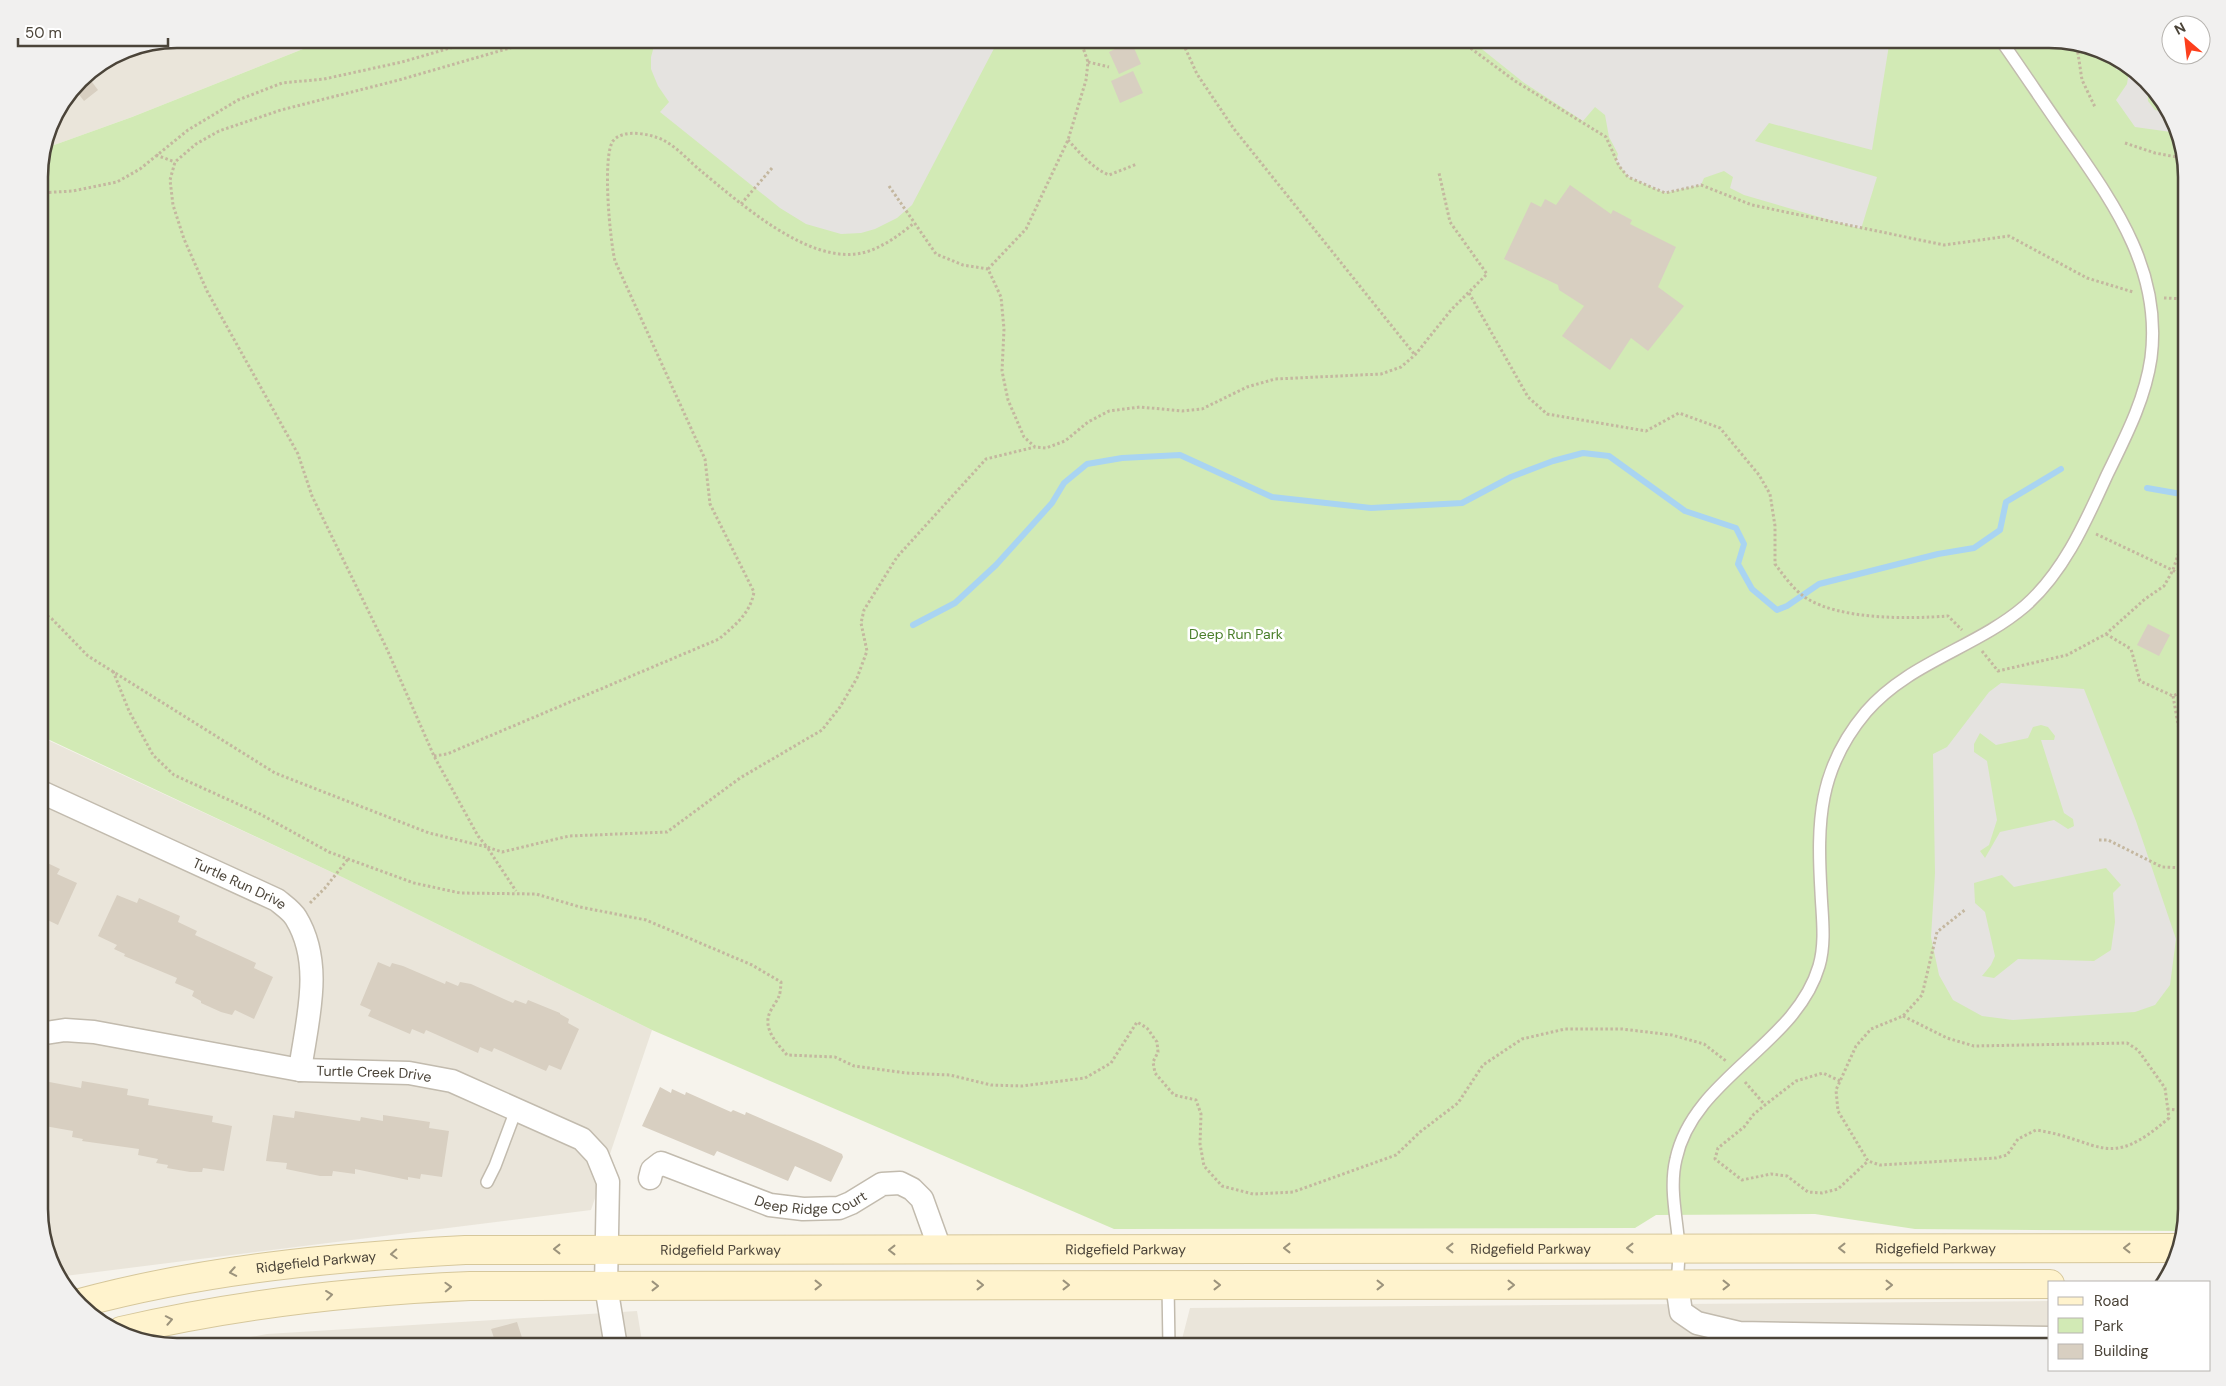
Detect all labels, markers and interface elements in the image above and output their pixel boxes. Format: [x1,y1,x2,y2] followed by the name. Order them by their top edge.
[18,15,168,47] scale bar
[2161,15,2211,65] north arrow
[2171,18,2189,39] text: N
[25,23,62,43] text: 50 m
[1189,625,1283,643] park label: Deep Run Park
[190,854,290,913] street label: Turtle Run Drive
[316,1061,433,1086] street label: Turtle Creek Drive
[752,1187,870,1218] street label: Deep Ridge Court
[1875,1239,1996,1257] street label: Ridgefield Parkway
[1065,1240,1186,1258] street label: Ridgefield Parkway
[1470,1240,1591,1258] street label: Ridgefield Parkway
[660,1241,781,1259] street label: Ridgefield Parkway
[1283,1243,1291,1253] one-way arrow
[1446,1243,1454,1253] one-way arrow
[1626,1243,1634,1253] one-way arrow
[1838,1243,1846,1253] one-way arrow
[2123,1243,2130,1253] one-way arrow
[552,1244,560,1254] one-way arrow
[887,1245,895,1255] one-way arrow
[255,1247,377,1277] street label: Ridgefield Parkway
[390,1248,398,1259] one-way arrow
[228,1267,237,1277] one-way arrow
[814,1280,822,1290] one-way arrow
[976,1280,984,1290] one-way arrow
[1062,1280,1070,1290] one-way arrow
[1214,1280,1221,1290] one-way arrow
[1376,1280,1384,1290] one-way arrow
[1507,1280,1515,1290] one-way arrow
[1722,1280,1730,1290] one-way arrow
[1885,1280,1893,1290] one-way arrow
[652,1281,659,1291] one-way arrow
[2048,1281,2211,1371] legend
[445,1282,453,1293] one-way arrow
[326,1290,334,1301] one-way arrow
[2094,1291,2129,1311] text: Road
[164,1315,173,1326] one-way arrow
[2094,1316,2124,1336] text: Park
[2094,1341,2149,1361] text: Building

